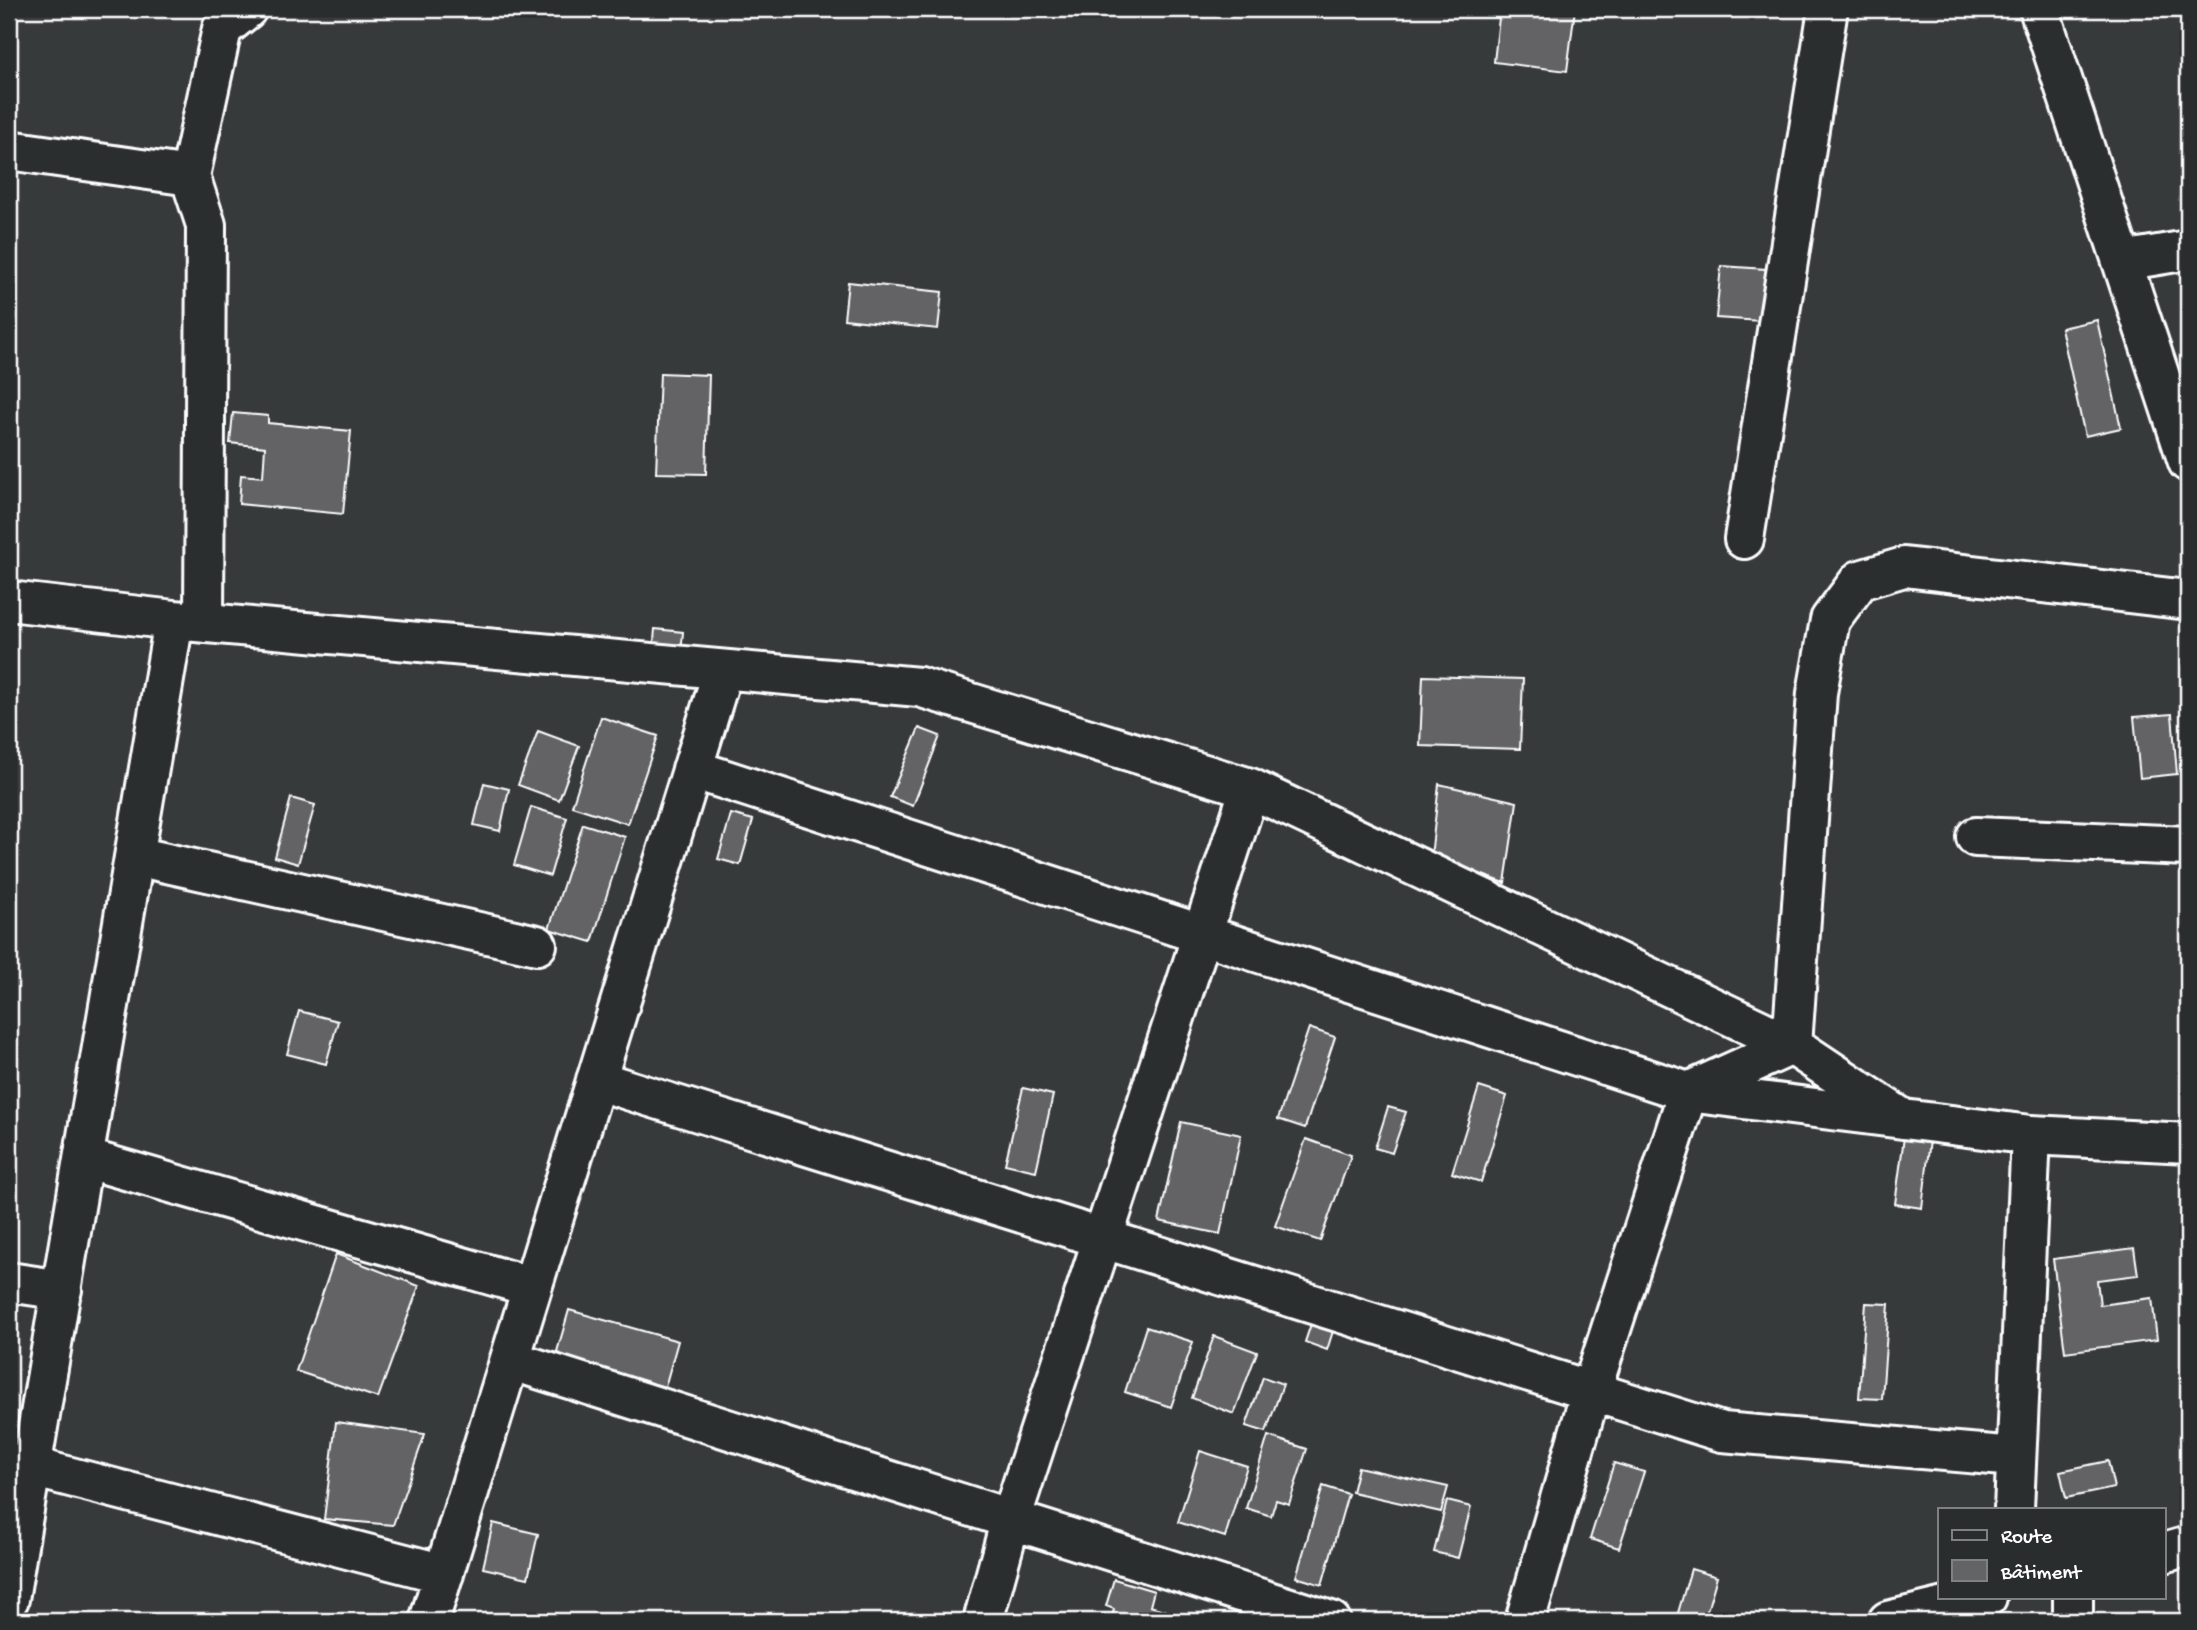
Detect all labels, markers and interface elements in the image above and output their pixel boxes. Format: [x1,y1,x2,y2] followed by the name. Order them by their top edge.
[1938,1508,2166,1598] legend
[2001,1526,2053,1551] text: Route
[2000,1562,2083,1587] text: Bâtiment

